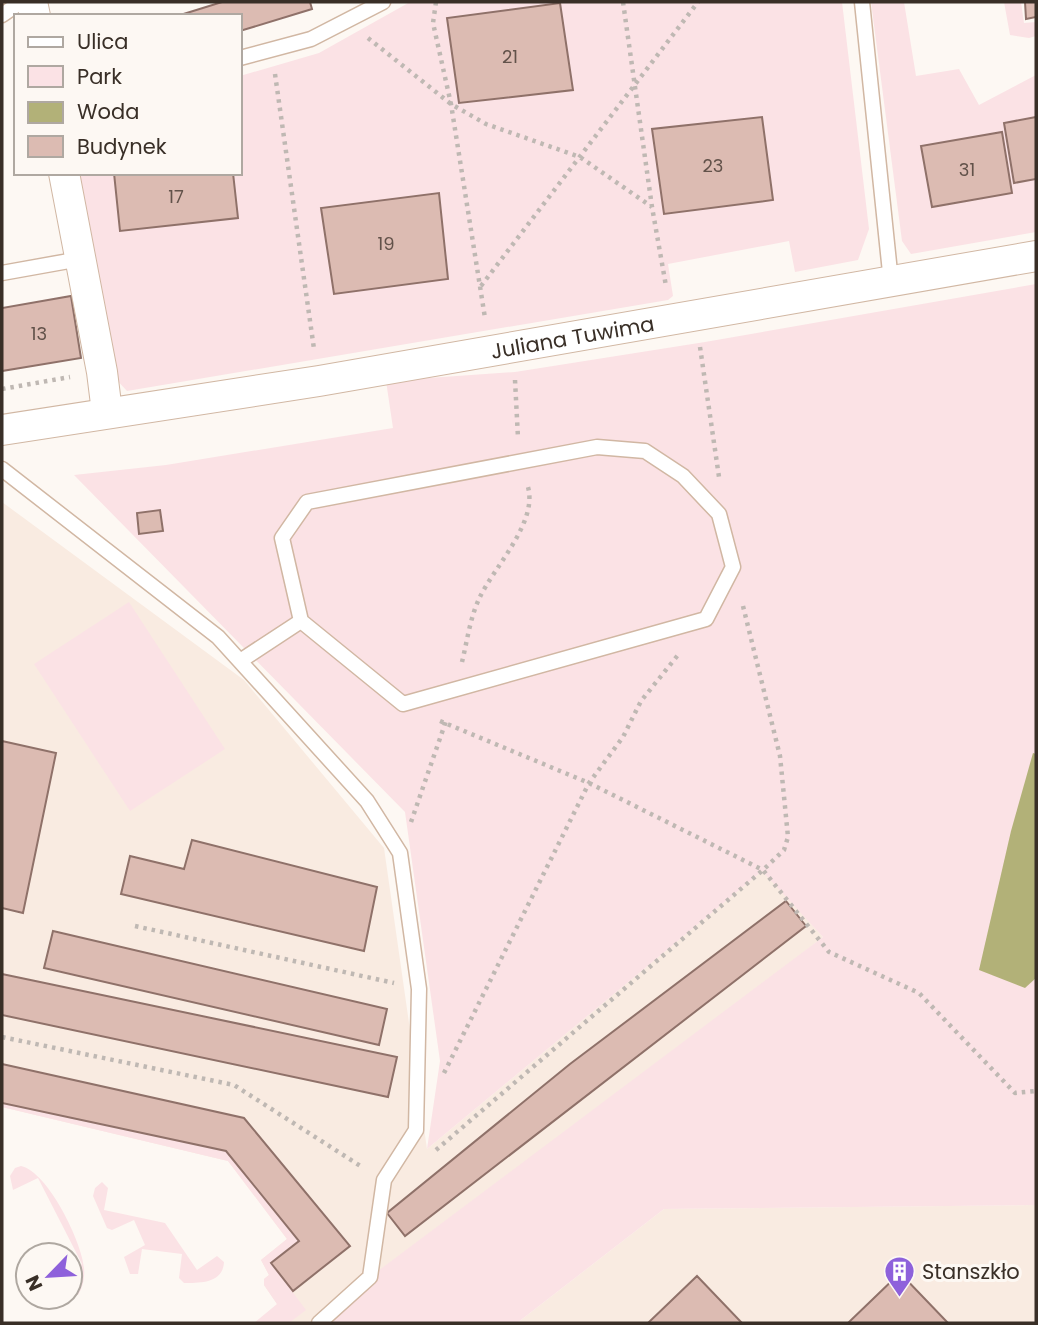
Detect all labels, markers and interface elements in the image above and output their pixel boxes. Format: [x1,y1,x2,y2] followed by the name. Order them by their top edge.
[14,14,242,175] legend
[77,27,128,56] text: Ulica
[502,44,518,69] house number: 21
[77,62,122,91] text: Park
[77,97,139,126] text: Woda
[77,132,167,161] text: Budynek
[703,153,723,178] house number: 23
[959,157,975,182] house number: 31
[168,184,184,209] house number: 17
[377,231,395,256] house number: 19
[488,308,656,365] street label: Juliana Tuwima
[31,321,47,346] house number: 13
[14,1241,84,1311] north arrow
[882,1254,916,1298] building icon: Stanszkło
[922,1257,1020,1286] place label: Stanszkło
[19,1271,49,1295] text: N

